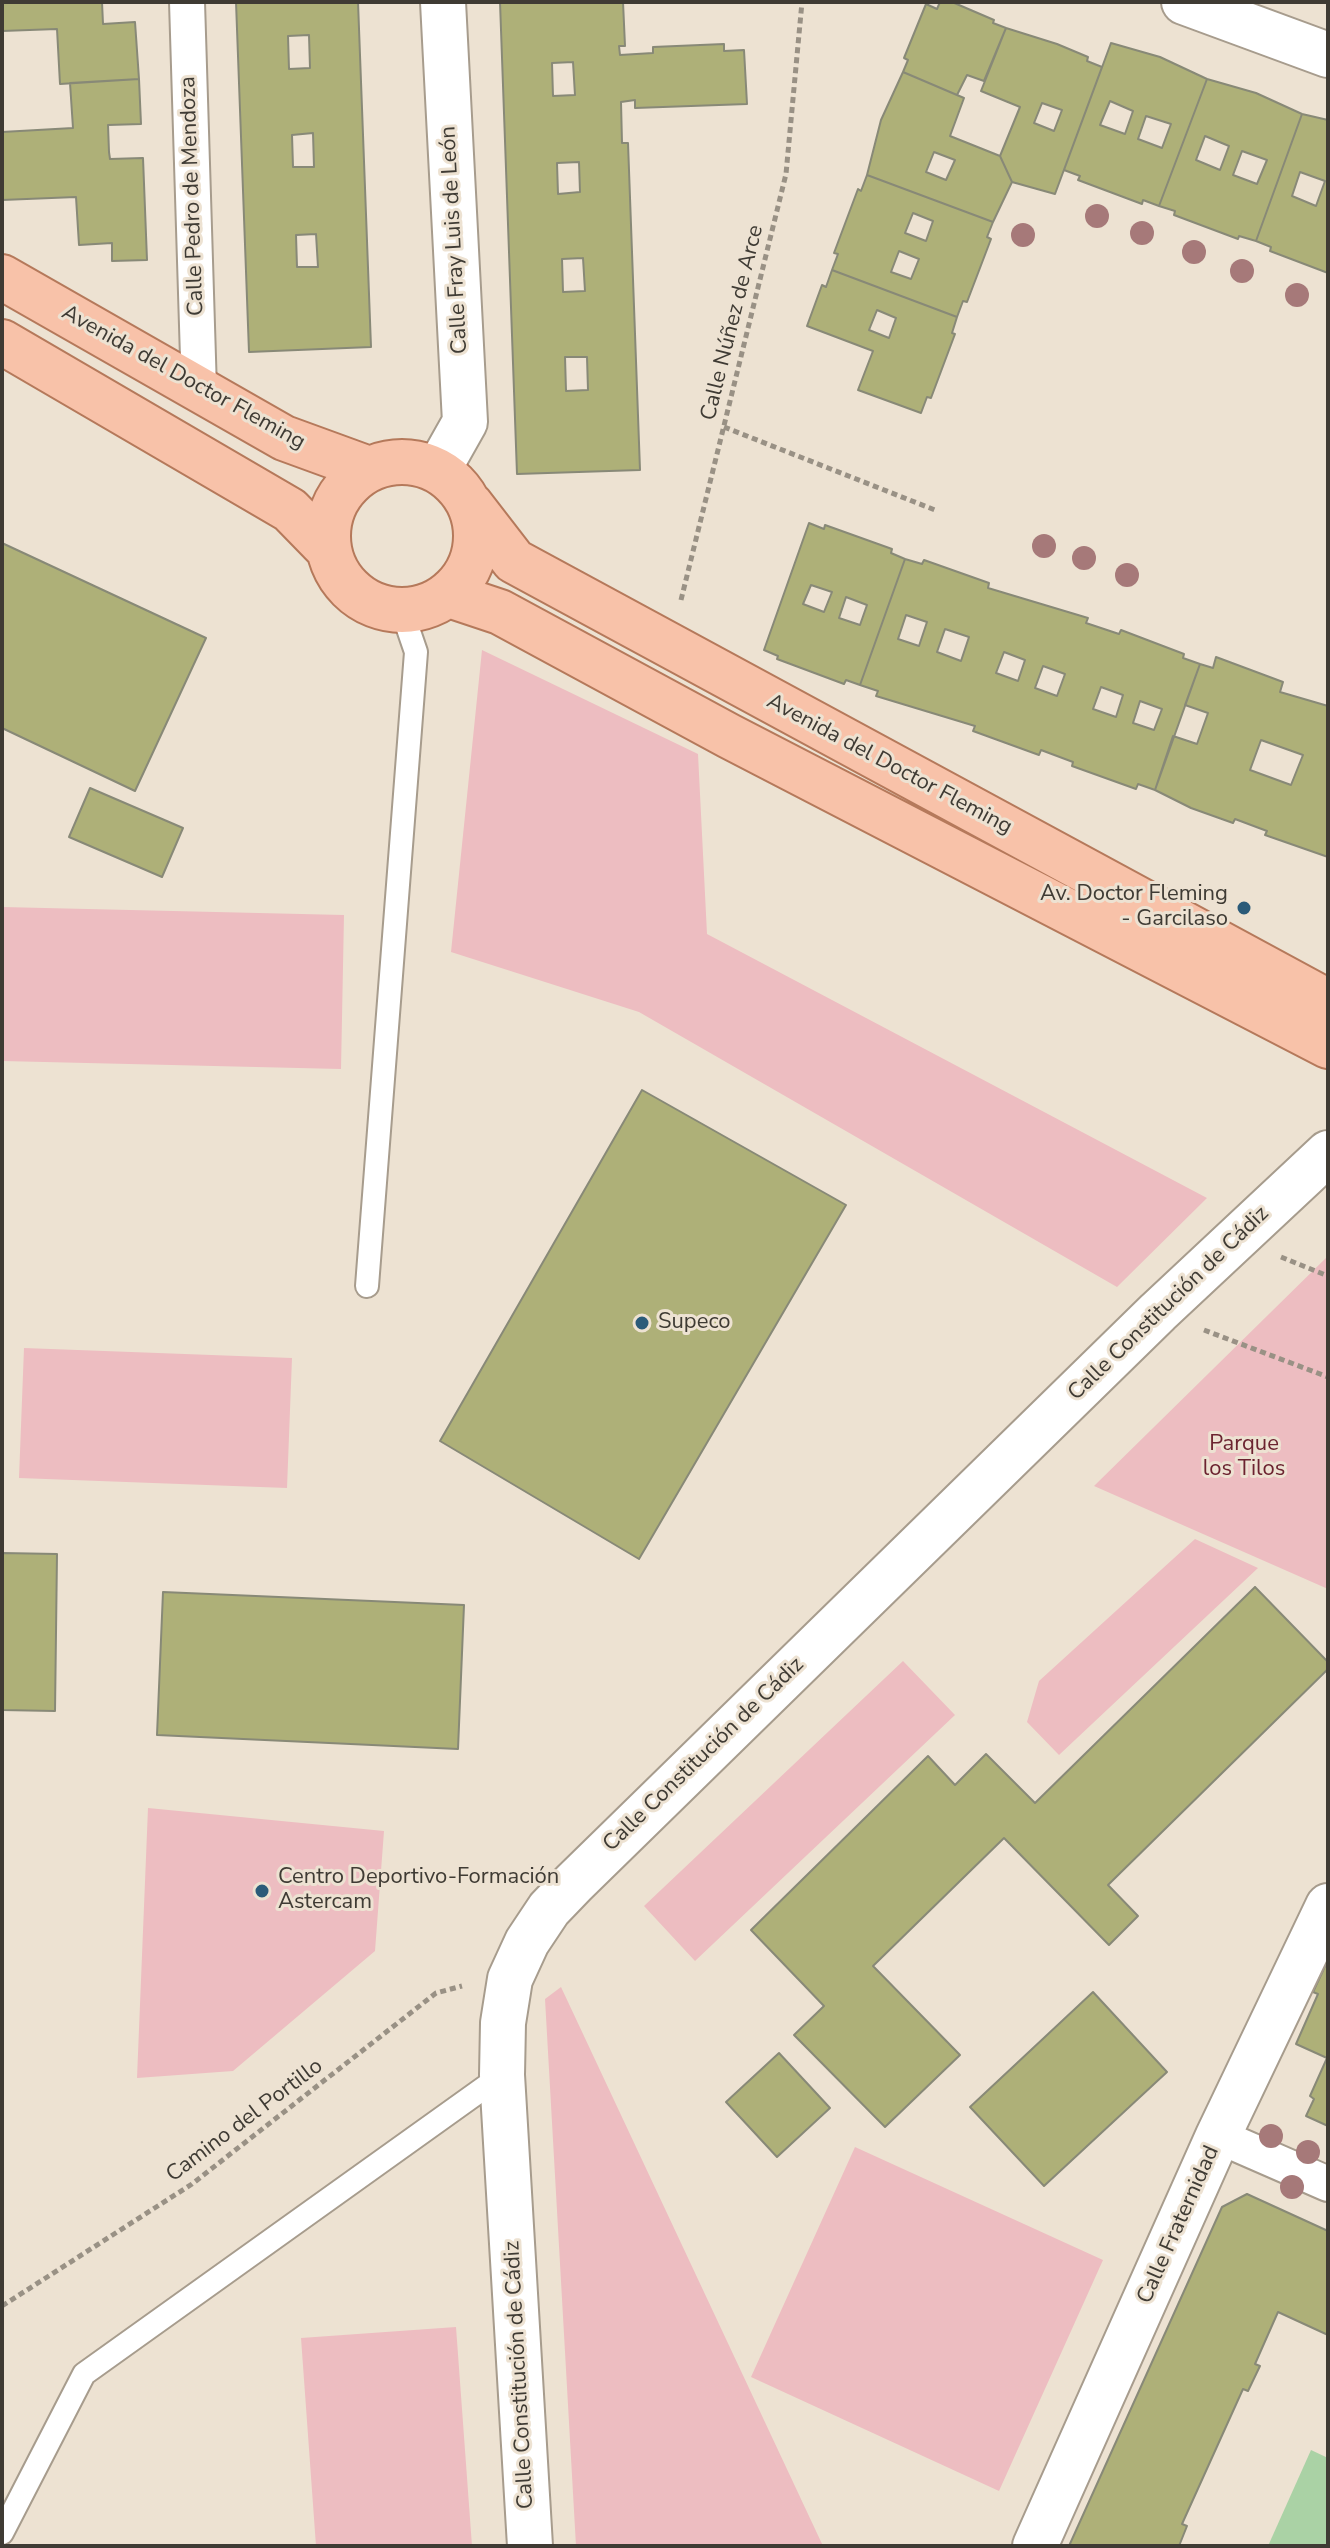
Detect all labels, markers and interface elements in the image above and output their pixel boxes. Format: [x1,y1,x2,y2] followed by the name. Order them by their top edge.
[176,76,210,316] street label: Calle Pedro de Mendoza
[436,125,474,355] street label: Calle Fray Luis de León
[696,222,770,424] street label: Calle Núñez de Arce
[57,300,309,456] street label: Avenida del Doctor Fleming
[762,689,1016,841] street label: Avenida del Doctor Fleming
[1040,882,1228,934] place label: Av. Doctor Fleming - Garcilaso
[1235,899,1253,917] marker: Av. Doctor Fleming - Garcilaso
[1063,1201,1275,1407] street label: Calle Constitución de Cádiz
[658,1310,731,1336] place label: Supeco
[633,1314,651,1332] marker: Supeco
[1203,1432,1285,1484] park label: Parque los Tilos
[598,1652,810,1858] street label: Calle Constitución de Cádiz
[278,1865,559,1916] place label: Centro Deportivo-Formación Astercam
[253,1882,271,1900] marker: Centro Deportivo-Formación Astercam
[162,2054,328,2188] street label: Camino del Portillo
[1132,2142,1226,2308] street label: Calle Fraternidad
[500,2240,540,2510] street label: Calle Constitución de Cádiz

